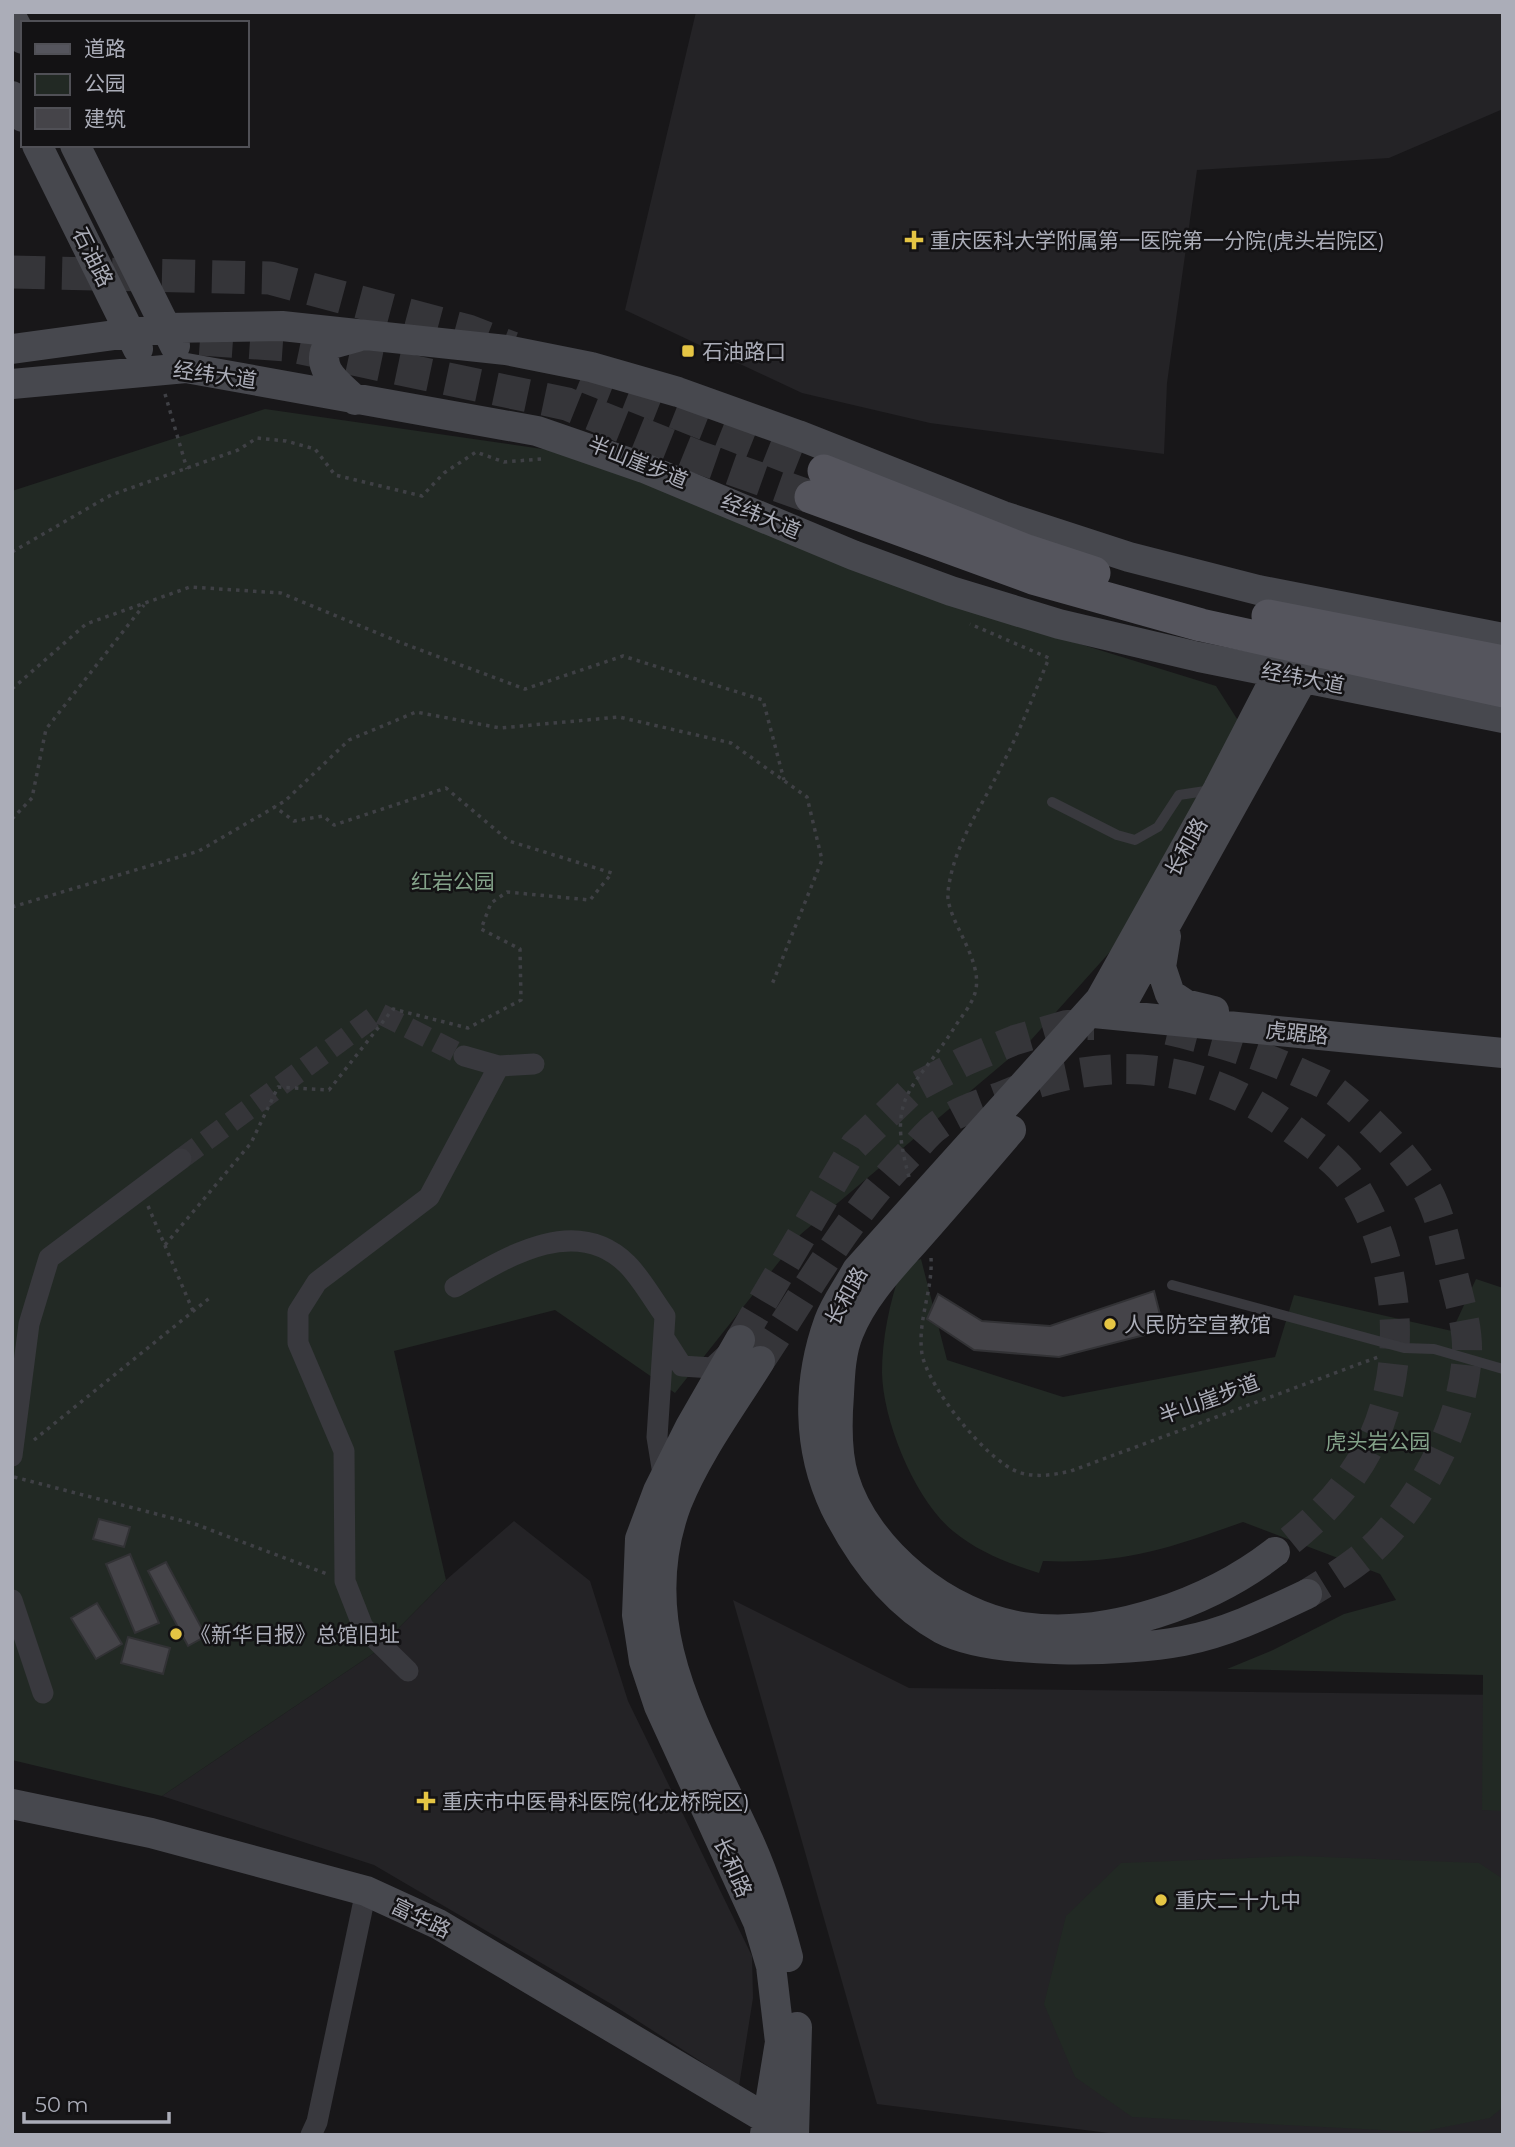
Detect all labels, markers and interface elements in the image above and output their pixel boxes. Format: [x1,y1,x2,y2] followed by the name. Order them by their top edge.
[21,21,248,147] legend
[84,36,126,61] text: 道路
[84,71,126,96] text: 公园
[84,106,126,131] text: 建筑
[68,223,118,291] street label: 石油路
[930,228,1385,253] place label: 重庆医科大学附属第一医院第一分院(虎头岩院区)
[904,230,924,250] marker: 重庆医科大学附属第一医院第一分院(虎头岩院区)
[702,339,786,364] place label: 石油路口
[680,343,696,359] marker: 石油路口
[172,357,258,393] street label: 经纬大道
[585,431,691,493] street label: 半山崖步道
[717,488,805,544] street label: 经纬大道
[1259,658,1347,698] street label: 经纬大道
[1160,813,1212,881] street label: 长和路
[411,869,495,894] park label: 红岩公园
[1264,1017,1330,1049] street label: 虎踞路
[820,1262,872,1330] street label: 长和路
[1124,1312,1271,1337] place label: 人民防空宣教馆
[1102,1316,1118,1332] marker: 人民防空宣教馆
[1155,1369,1263,1429] street label: 半山崖步道
[1326,1429,1431,1454] park label: 虎头岩公园
[190,1622,400,1647] place label: 《新华日报》总馆旧址
[168,1626,184,1642] marker: 《新华日报》总馆旧址
[442,1789,750,1814] place label: 重庆市中医骨科医院(化龙桥院区)
[416,1791,436,1811] marker: 重庆市中医骨科医院(化龙桥院区)
[709,1833,757,1901] street label: 长和路
[1175,1888,1301,1913] place label: 重庆二十九中
[1153,1892,1169,1908] marker: 重庆二十九中
[387,1893,455,1943] street label: 富华路
[24,2080,170,2124] scale bar
[35,2092,89,2117] text: 50 m

